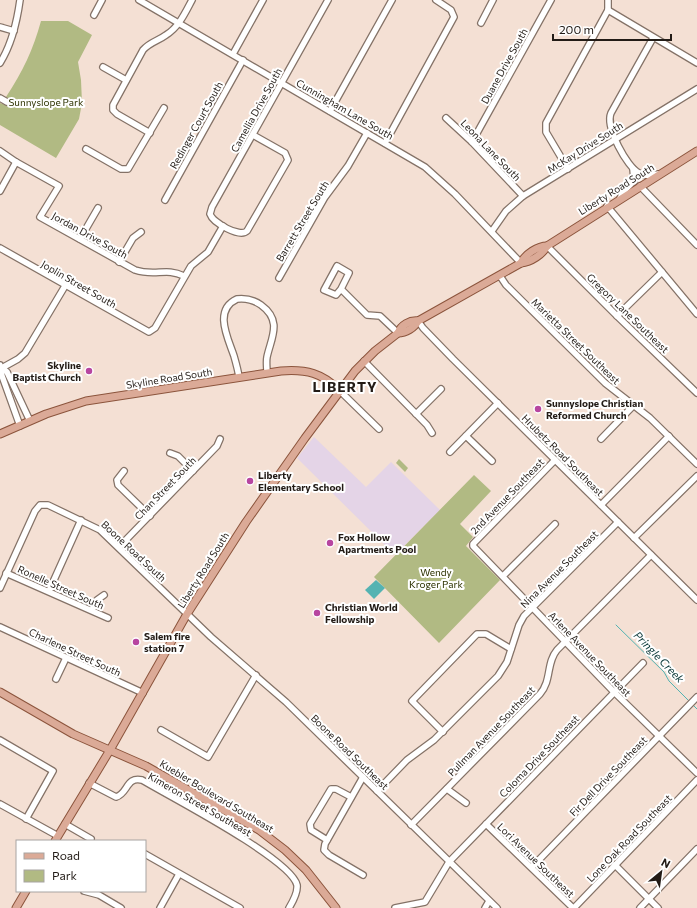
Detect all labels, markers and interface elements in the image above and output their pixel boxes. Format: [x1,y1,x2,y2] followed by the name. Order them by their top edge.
[553,16,671,42] scale bar
[559,22,594,36] text: 200 m
[478,26,530,106] street label: Duane Drive South
[228,66,284,154] street label: Camellia Drive South
[294,76,396,142] street label: Cunningham Lane South
[167,79,225,171] street label: Redinger Court South
[8,96,84,108] park label: Sunnyslope Park
[459,117,523,183] street label: Leona Lane South
[545,119,625,175] street label: McKay Drive South
[576,161,656,217] street label: Liberty Road South
[273,178,331,264] street label: Barrett Street South
[50,209,130,261] street label: Jordan Drive South
[39,258,119,310] street label: Joplin Street South
[585,271,671,355] street label: Gregory Lane Southeast
[529,296,623,386] street label: Marietta Street Southeast
[13,359,81,383] place label: Skyline Baptist Church
[125,365,213,391] street label: Skyline Road South
[84,366,94,376] marker: Skyline Baptist Church
[312,378,378,395] district label: LIBERTY
[546,397,643,421] place label: Sunnyslope Christian Reformed Church
[533,404,543,414] marker: Sunnyslope Christian Reformed Church
[520,412,606,498] street label: Hrubetz Road Southeast
[132,454,198,522] street label: Chan Street South
[468,456,546,536] street label: 2nd Avenue Southeast
[258,469,344,493] place label: Liberty Elementary School
[245,476,255,486] marker: Liberty Elementary School
[99,518,169,584] street label: Boone Road South
[518,528,600,610] street label: Nina Avenue Southeast
[175,530,231,610] street label: Liberty Road South
[338,531,417,555] place label: Fox Hollow Apartments Pool
[325,538,335,548] marker: Fox Hollow Apartments Pool
[16,563,106,611] street label: Ronelle Street South
[409,566,464,590] park label: Wendy Kroger Park
[325,601,398,625] place label: Christian World Fellowship
[312,608,322,618] marker: Christian World Fellowship
[546,609,634,699] street label: Arlene Avenue Southeast
[27,625,123,679] street label: Charlene Street South
[632,628,688,686] water label: Pringle Creek
[144,630,190,654] place label: Salem fire station 7
[131,637,141,647] marker: Salem fire station 7
[445,684,537,778] street label: Pullman Avenue Southeast
[309,712,391,792] street label: Boone Road Southeast
[497,712,581,800] street label: Coloma Drive Southeast
[567,734,649,818] street label: Fir Dell Drive Southeast
[158,757,276,835] street label: Kuebler Boulevard Southeast
[146,769,254,839] street label: Kimeron Street Southeast
[584,792,674,884] street label: Lone Oak Road Southeast
[495,820,577,900] street label: Lori Avenue Southeast
[16,840,146,892] legend
[52,848,80,862] text: Road
[641,852,681,892] north arrow
[659,855,673,871] text: N
[52,868,78,882] text: Park

